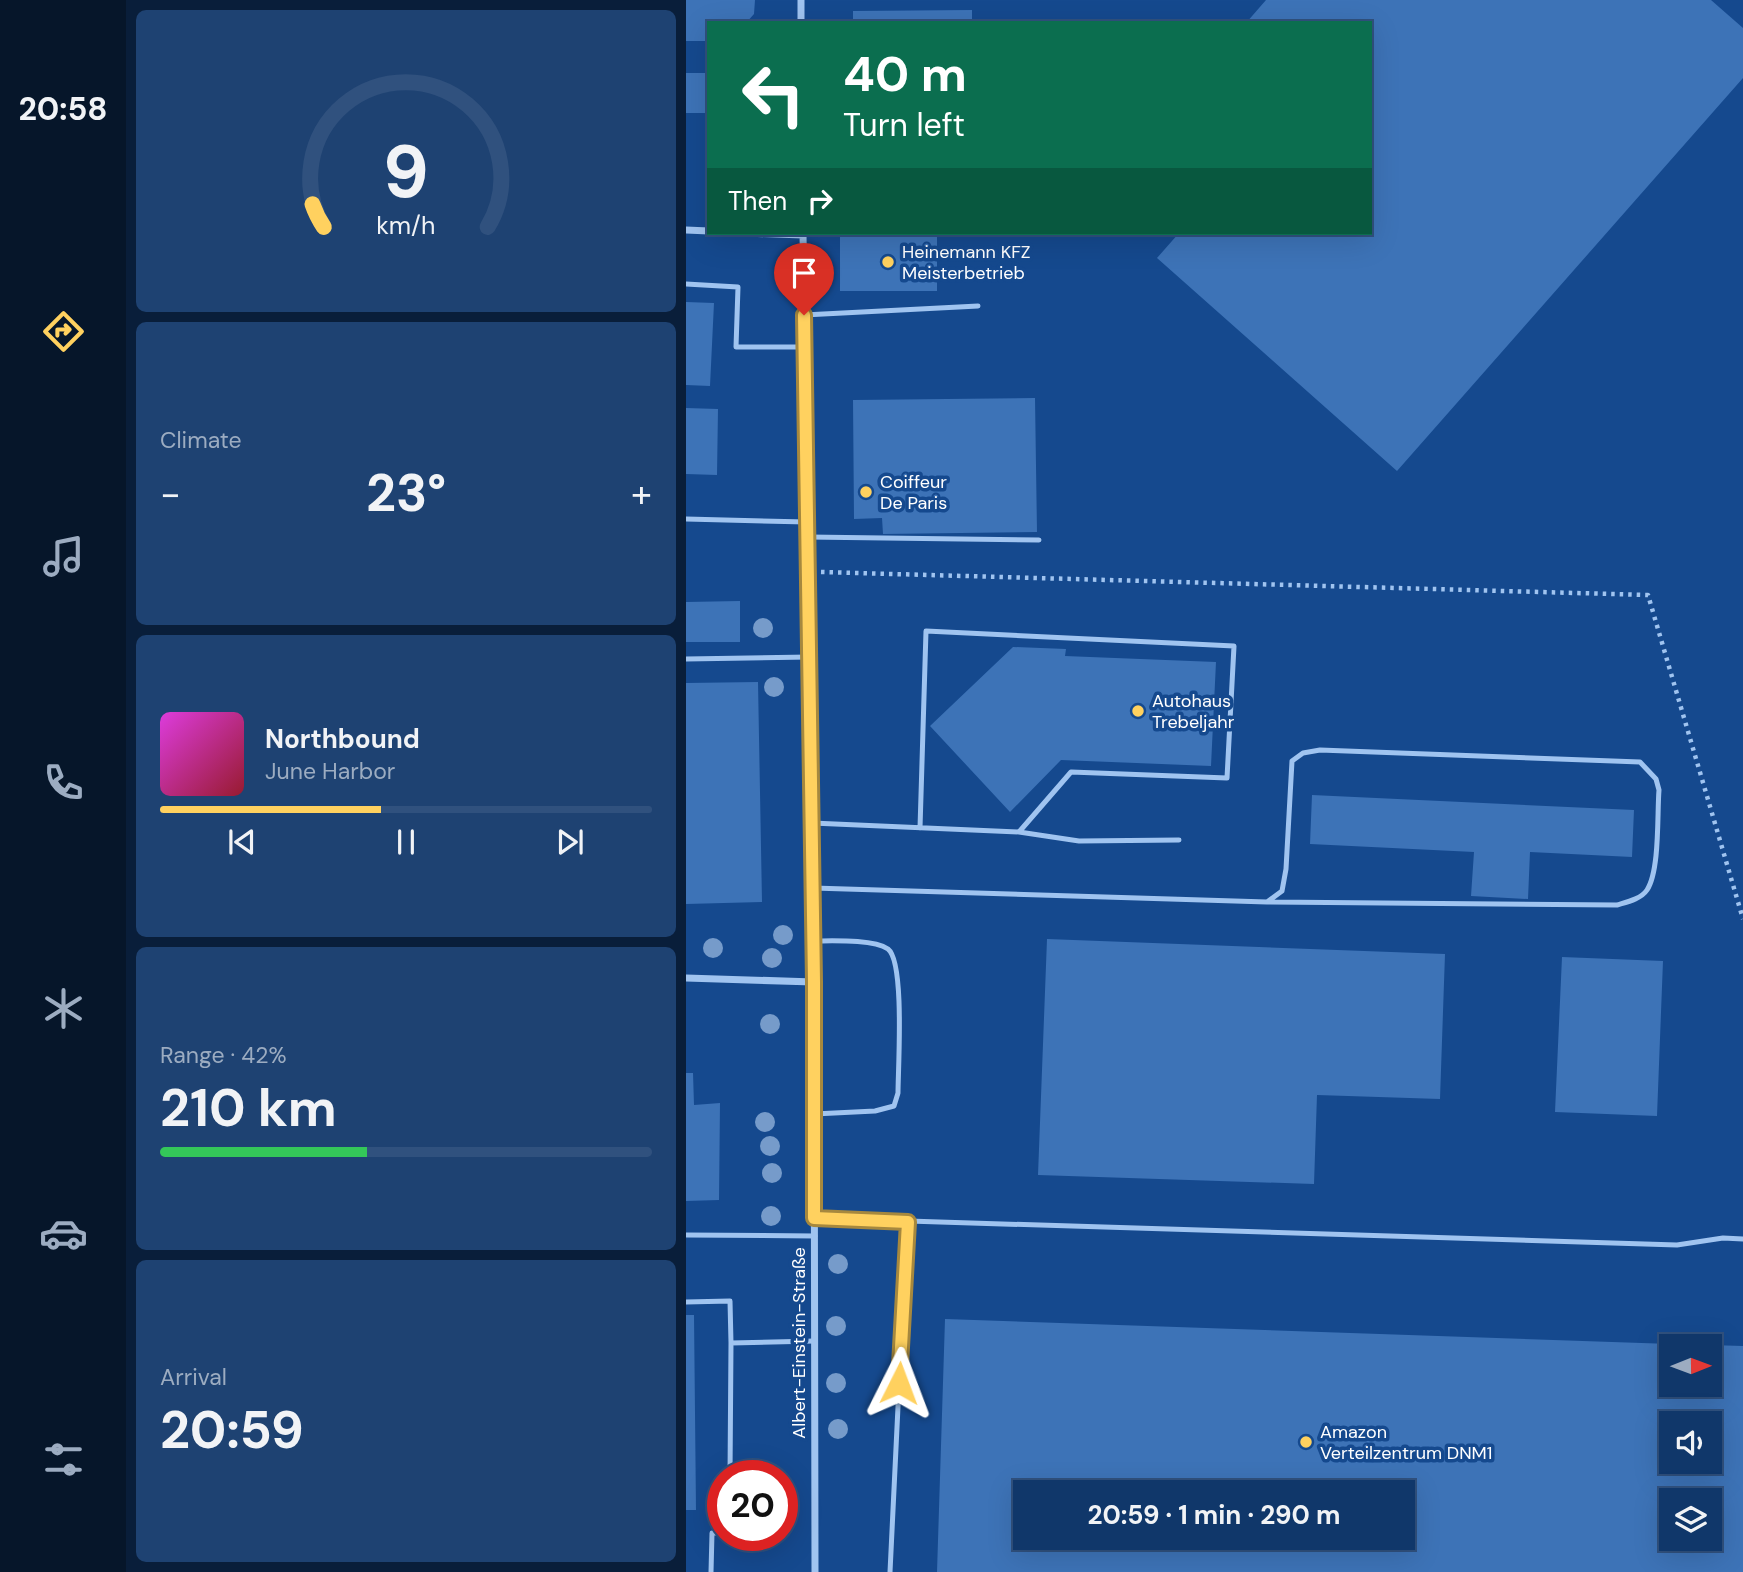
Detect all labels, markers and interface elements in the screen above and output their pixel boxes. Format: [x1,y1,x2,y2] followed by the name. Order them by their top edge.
[843,42,967,106] text: 40 m
[728,49,819,140] icon: left
[18,88,108,130] text: 20:58
[843,104,965,146] text: Turn left
[383,126,429,221] text: 9
[801,182,839,220] icon: right
[728,184,787,218] text: Then
[376,209,436,242] text: km/h
[902,240,1031,285] place label: Heinemann KFZ Meisterbetrieb
[774,243,834,315] pin
[785,254,823,292] icon: arrive
[880,254,896,270] marker: Heinemann KFZ Meisterbetrieb
[39,307,88,356] icon: directions
[160,425,242,455] text: Climate
[366,459,446,527] text: 23°
[160,469,181,519] text: −
[631,469,652,519] text: +
[880,470,947,515] place label: Coiffeur De Paris
[858,484,874,500] marker: Coiffeur De Paris
[39,532,88,581] icon: music
[1152,689,1235,734] place label: Autohaus Trebeljahr
[1130,703,1146,719] marker: Autohaus Trebeljahr
[265,722,420,756] text: Northbound
[265,756,395,786] text: June Harbor
[39,758,88,807] icon: phone
[223,823,261,861] icon: previous
[387,823,425,861] icon: pause
[551,823,589,861] icon: next
[39,984,88,1033] icon: climate
[160,1040,287,1070] text: Range · 42%
[160,1074,337,1142] text: 210 km
[39,1209,88,1258] icon: car
[787,1247,811,1439] street label: Albert-Einstein-Straße
[1659,1334,1722,1396] north arrow
[1659,1334,1722,1551] map controls
[862,1346,936,1420] position arrow
[160,1362,227,1392] text: Arrival
[160,1396,304,1464] text: 20:59
[1659,1411,1722,1474] button: sound
[1320,1420,1492,1465] place label: Amazon Verteilzentrum DNM1
[1298,1434,1314,1450] marker: Amazon Verteilzentrum DNM1
[39,1435,88,1484] icon: filters
[707,1460,798,1551] speed limit sign: 20
[1659,1488,1722,1551] button: layers
[1088,1498,1340,1532] text: 20:59 · 1 min · 290 m

